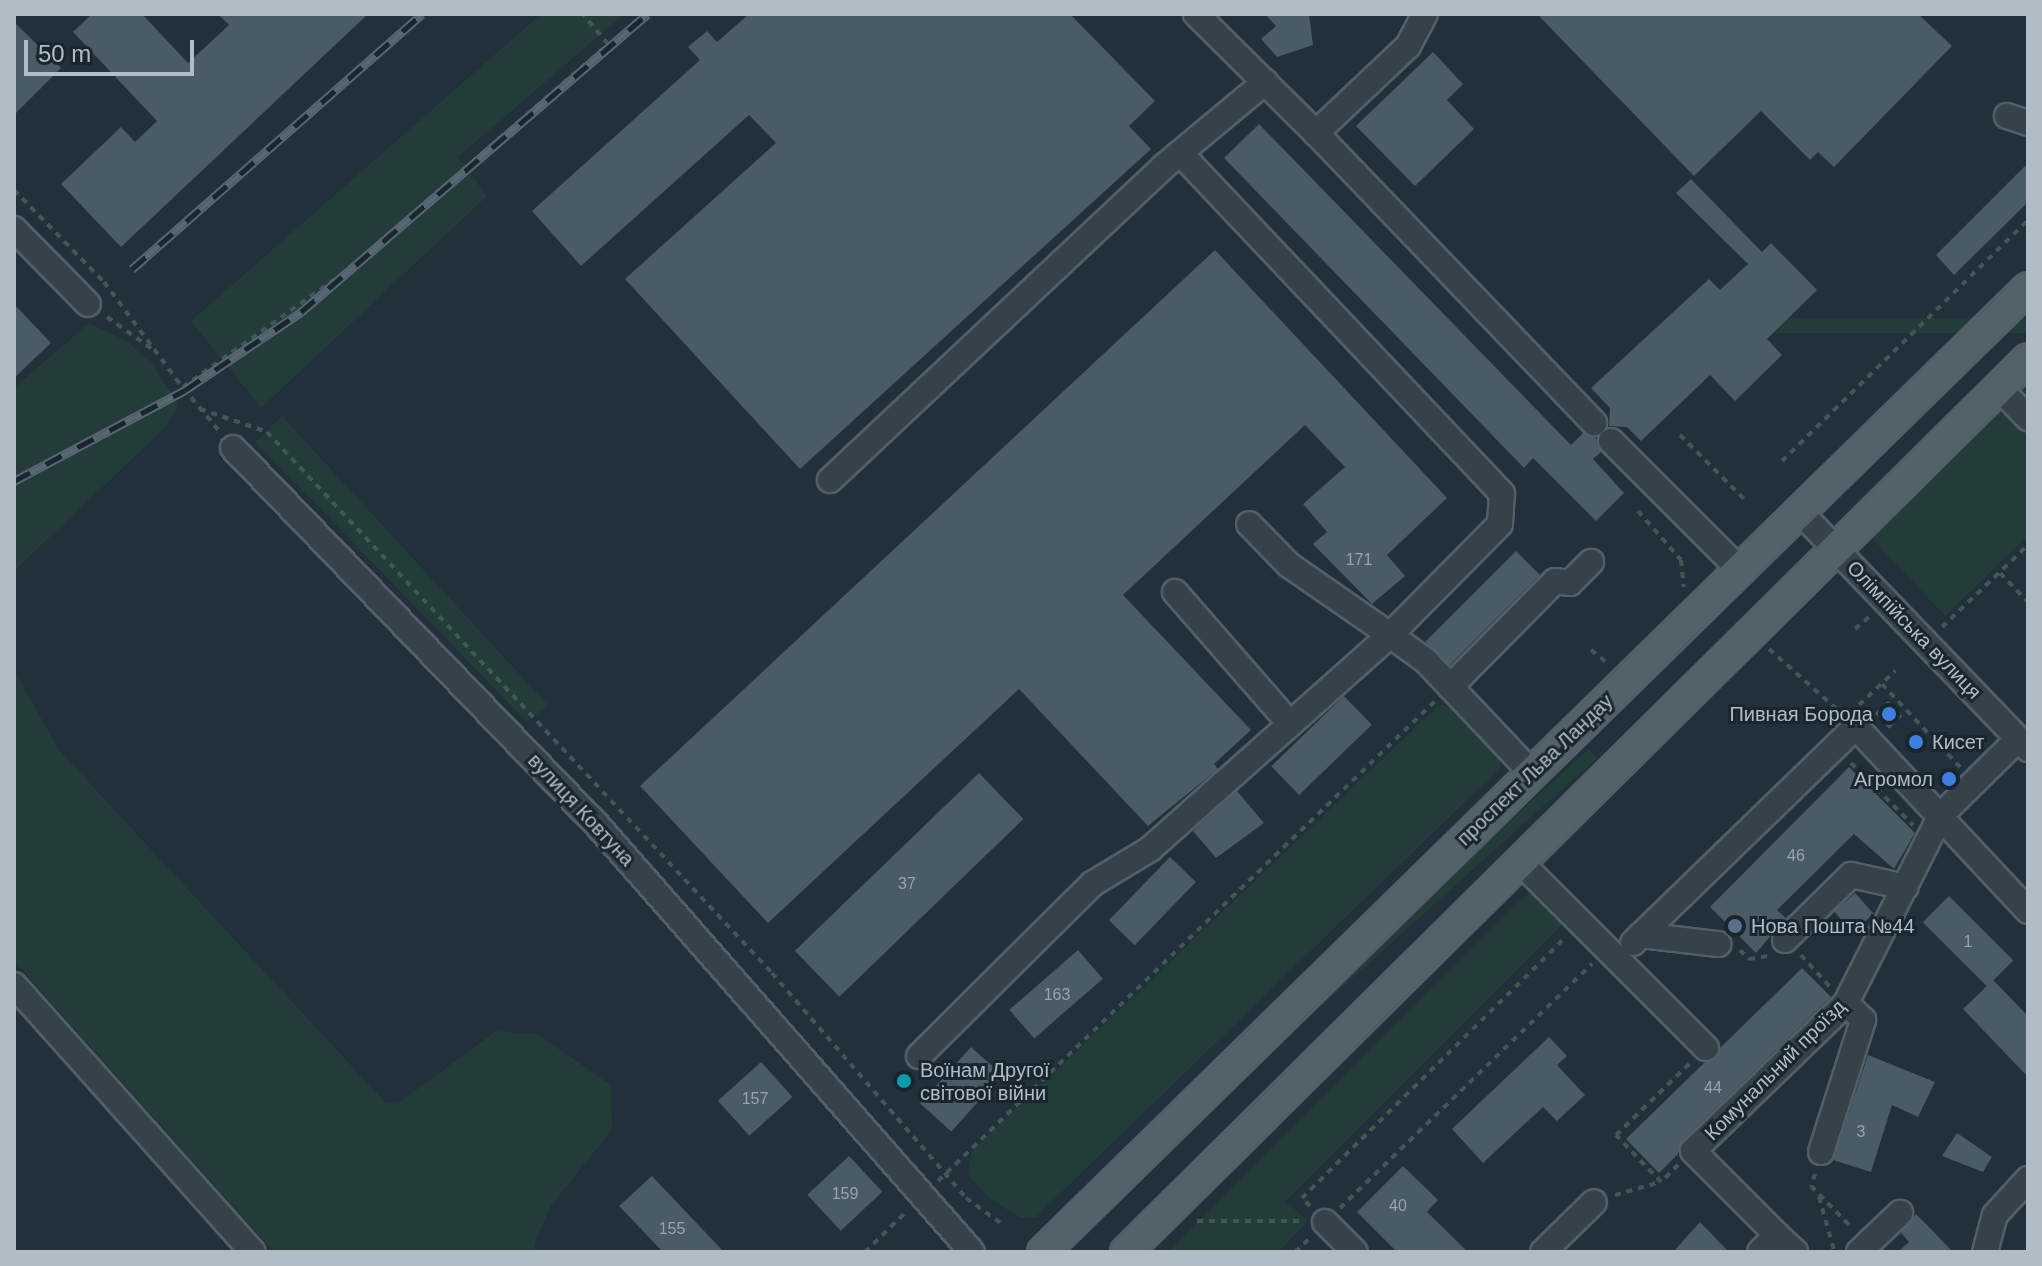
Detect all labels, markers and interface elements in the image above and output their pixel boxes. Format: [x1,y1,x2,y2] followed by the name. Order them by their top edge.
[28,24,198,74] scale bar
[38,40,91,67] text: 50 m
[1346,550,1372,570] house number: 171
[1842,556,1986,704] street label: Олімпійська вулиця
[1452,689,1618,851] street label: проспект Льва Ландау
[1729,702,1873,726] place label: Пивная Борода
[1880,705,1898,723] marker: Пивная Борода
[1932,730,1984,754] place label: Кисет
[1907,733,1925,751] marker: Кисет
[523,749,639,871] street label: вулиця Ковтуна
[1854,767,1933,791] place label: Агромол
[1940,770,1958,788] marker: Агромол
[1787,846,1805,866] house number: 46
[898,874,916,894] house number: 37
[1751,914,1915,938] place label: Нова Пошта №44
[1726,917,1744,935] marker: Нова Пошта №44
[1964,932,1972,952] house number: 1
[1044,985,1070,1005] house number: 163
[1700,995,1850,1145] street label: Комунальний проїзд
[920,1058,1049,1105] place label: Воїнам Другої світової війни
[895,1072,913,1090] marker: Воїнам Другої світової війни
[1704,1078,1722,1098] house number: 44
[742,1089,768,1109] house number: 157
[1857,1122,1865,1142] house number: 3
[832,1184,858,1204] house number: 159
[1389,1196,1407,1216] house number: 40
[659,1219,685,1239] house number: 155

